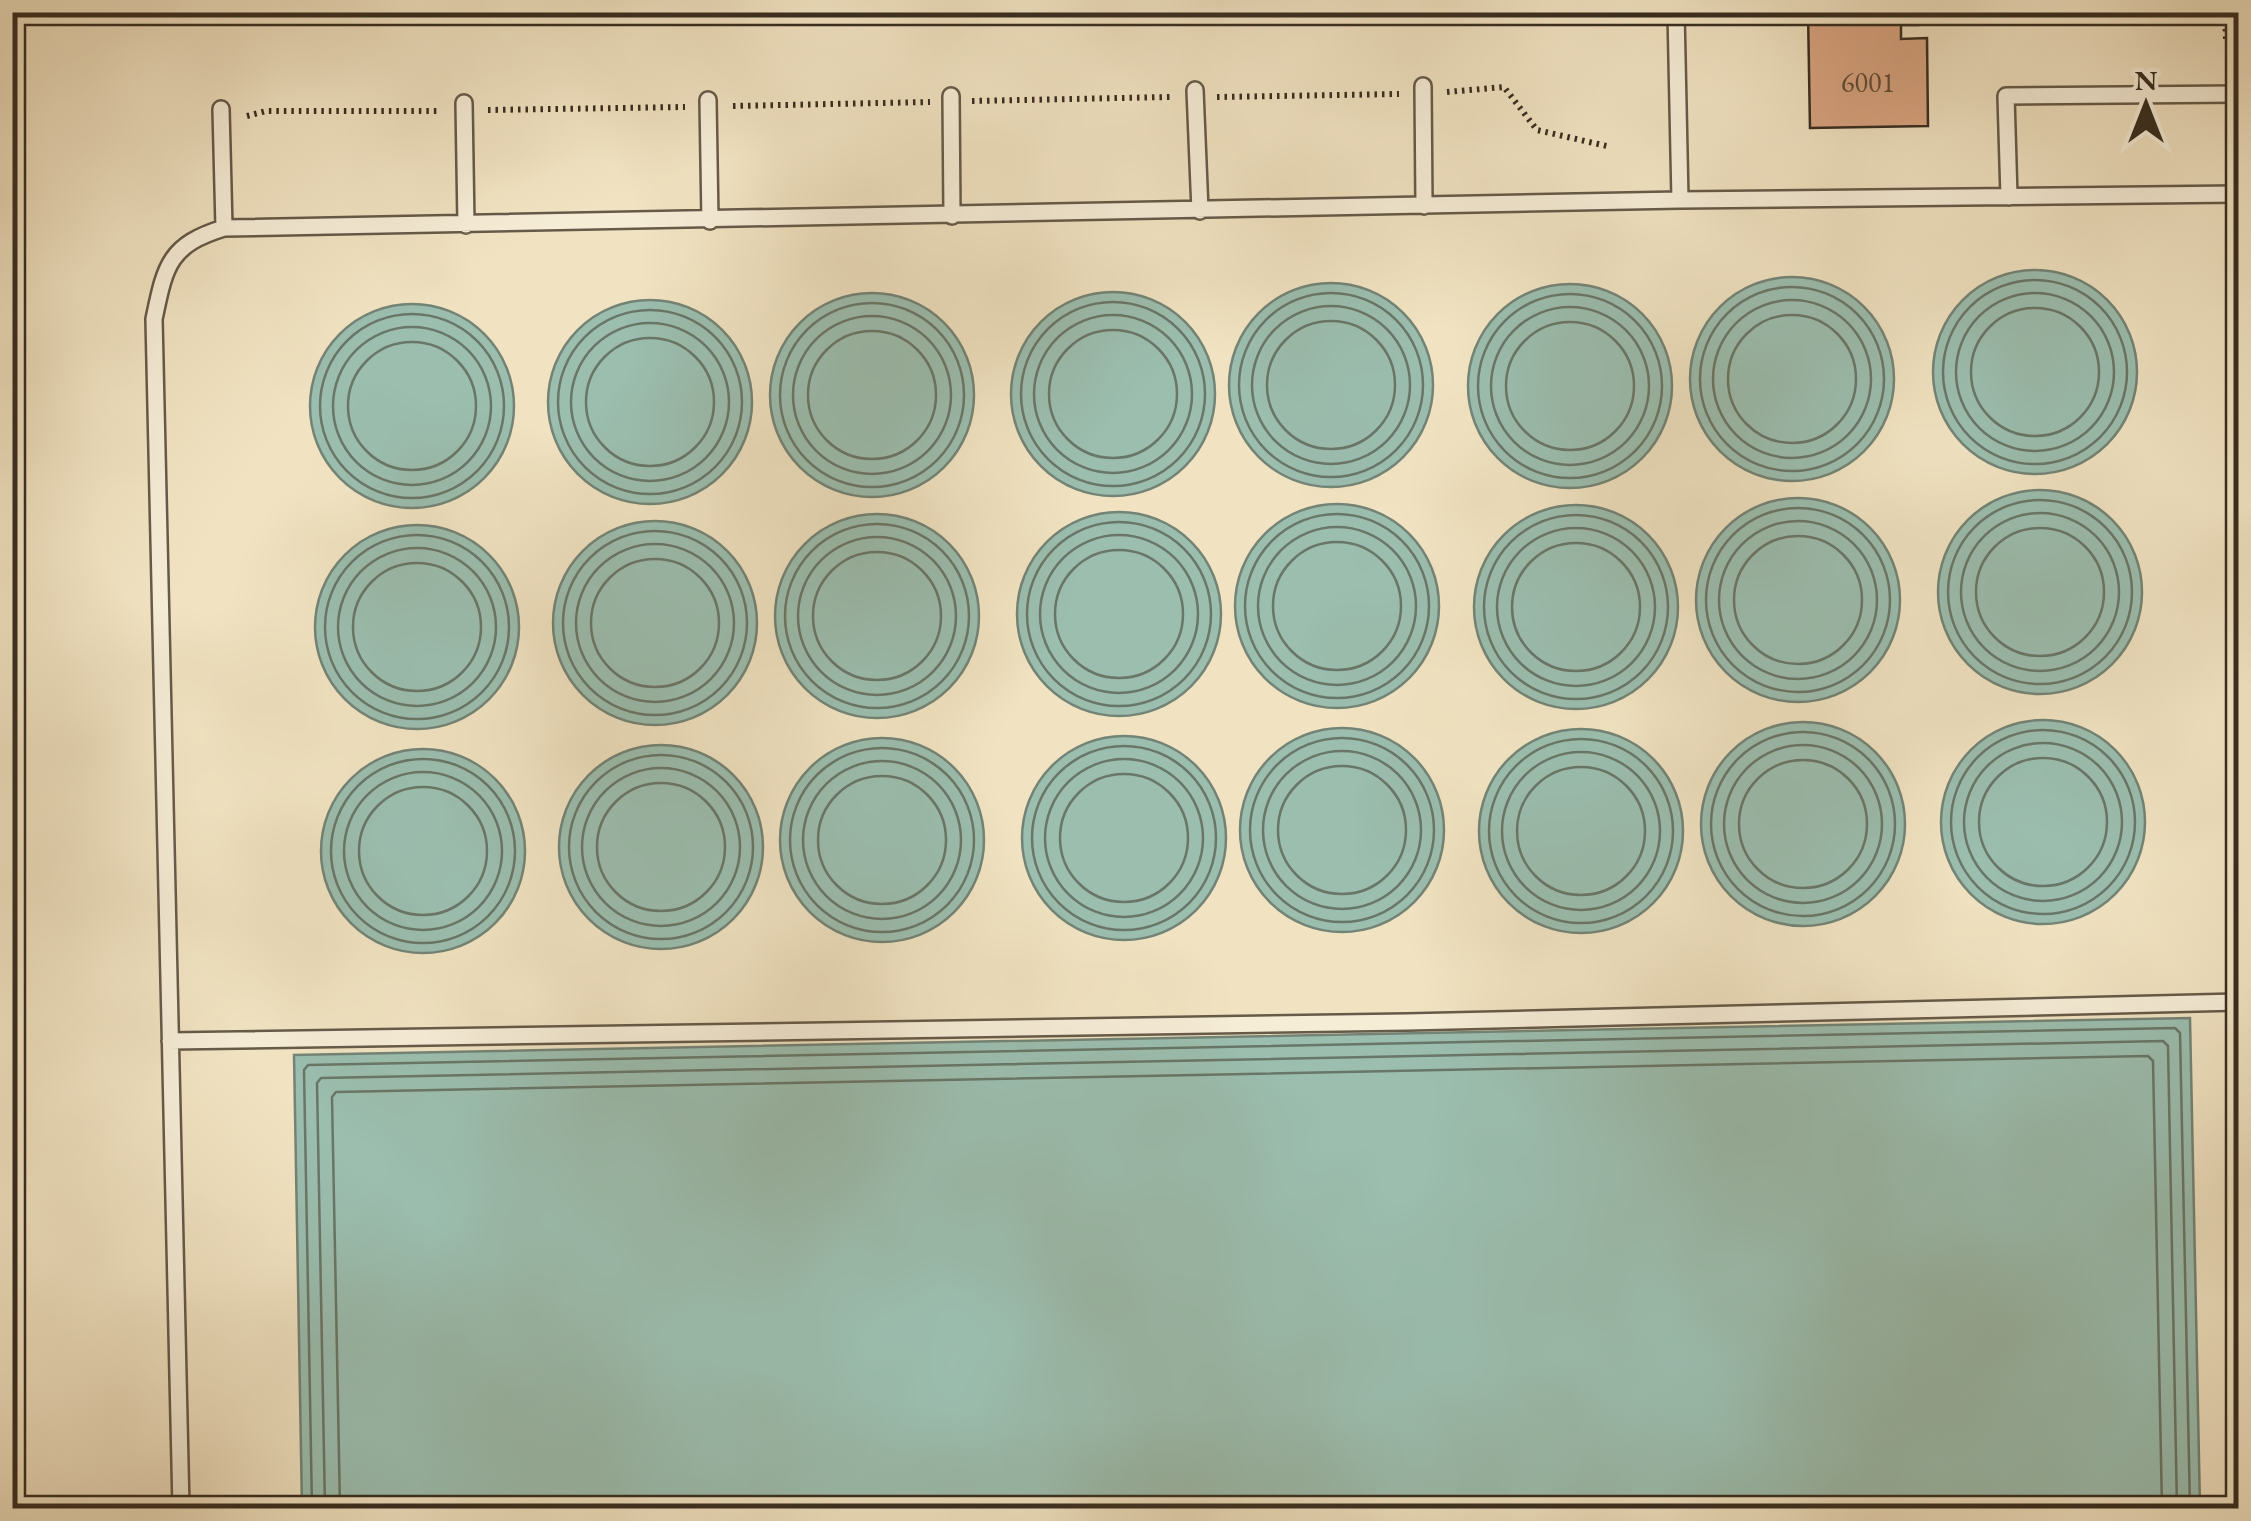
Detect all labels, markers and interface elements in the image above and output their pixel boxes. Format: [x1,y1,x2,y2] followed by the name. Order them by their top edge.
[2096,55,2196,155] north arrow
[2135,62,2158,98] text: N
[1841,64,1895,100] house number: 6001

